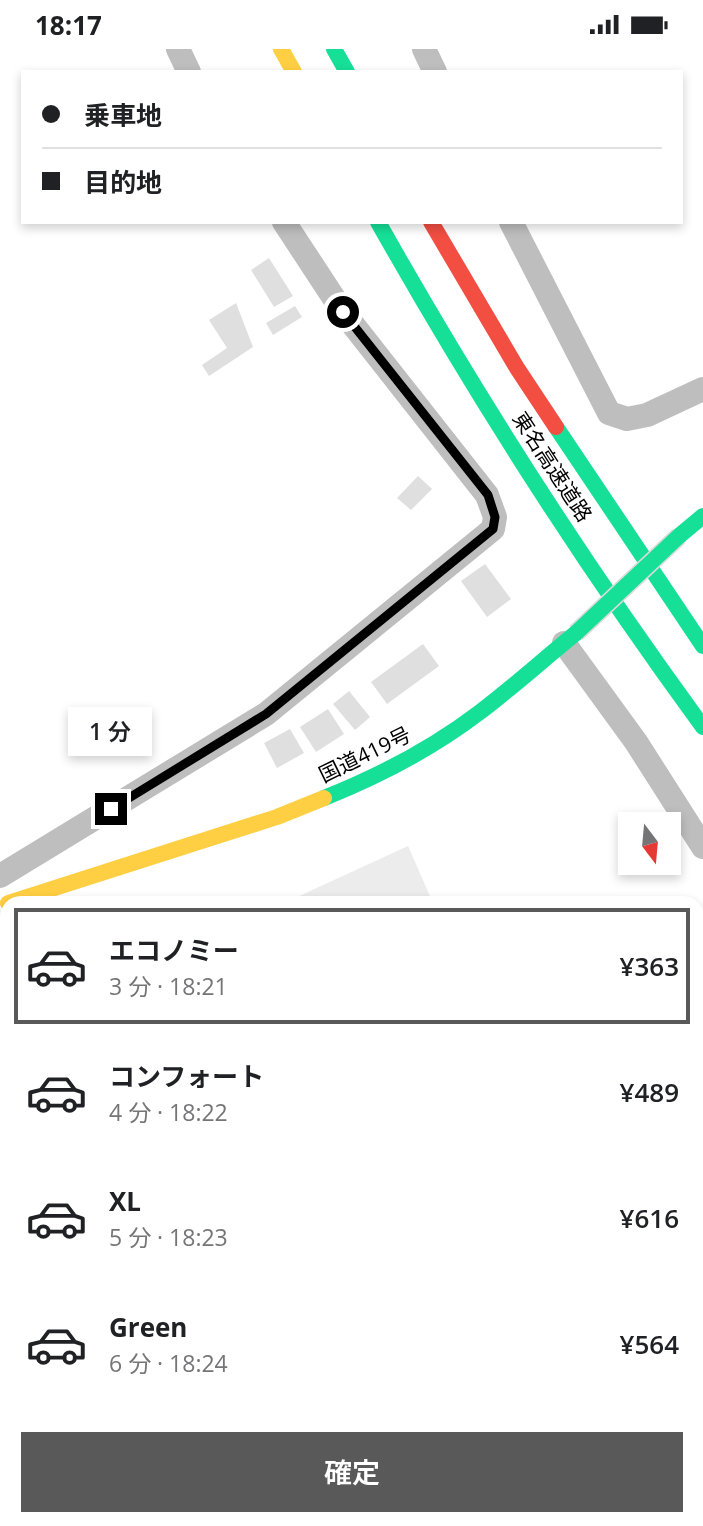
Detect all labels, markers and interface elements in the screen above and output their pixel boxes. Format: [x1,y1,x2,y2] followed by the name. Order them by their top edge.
[35,7,102,43] text: 18:17
[84,97,162,133] text: 乗車地
[84,164,162,200] text: 目的地
[327,296,359,328] route start
[507,406,599,527] street label: 東名高速道路
[69,707,153,757] callout: 1 分
[89,715,131,747] text: 1 分
[314,720,415,788] street label: 国道419号
[95,793,127,825] route end
[618,812,681,875] north arrow
[618,812,681,875] map controls
[109,932,239,968] text: エコノミー
[25,935,88,998] icon: car
[620,948,679,984] text: ¥363
[109,970,228,1002] text: 3 分 · 18:21
[109,1058,264,1094] text: コンフォート
[25,1061,88,1124] icon: car
[620,1074,679,1110] text: ¥489
[109,1096,228,1128] text: 4 分 · 18:22
[109,1183,141,1219] text: XL
[25,1187,88,1250] icon: car
[620,1200,679,1236] text: ¥616
[109,1221,228,1253] text: 5 分 · 18:23
[109,1309,187,1345] text: Green
[25,1313,88,1376] icon: car
[620,1326,679,1362] text: ¥564
[109,1347,228,1379] text: 6 分 · 18:24
[21,1432,683,1512] button: 確定

